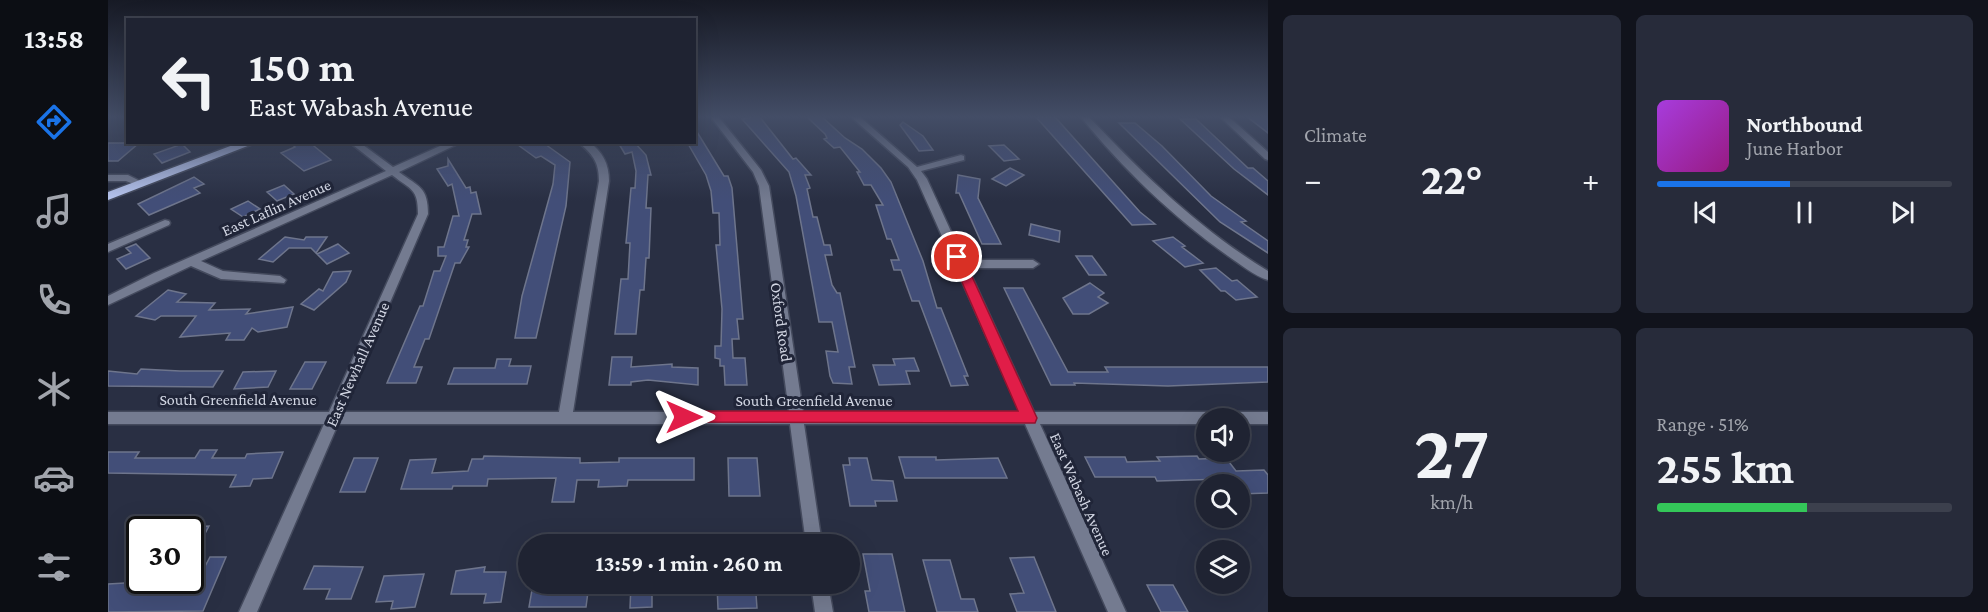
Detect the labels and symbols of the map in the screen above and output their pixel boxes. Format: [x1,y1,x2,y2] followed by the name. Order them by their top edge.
[219,176,333,239] street label: East Laflin Avenue
[931,231,982,282] pin
[768,281,796,363] street label: Oxford Road
[322,299,393,429] street label: East Newhall Avenue
[652,385,716,449] position arrow
[159,391,317,408] street label: South Greenfield Avenue
[735,392,893,409] street label: South Greenfield Avenue
[1047,430,1116,558] street label: East Wabash Avenue
[126,516,204,594] speed limit sign: 30

